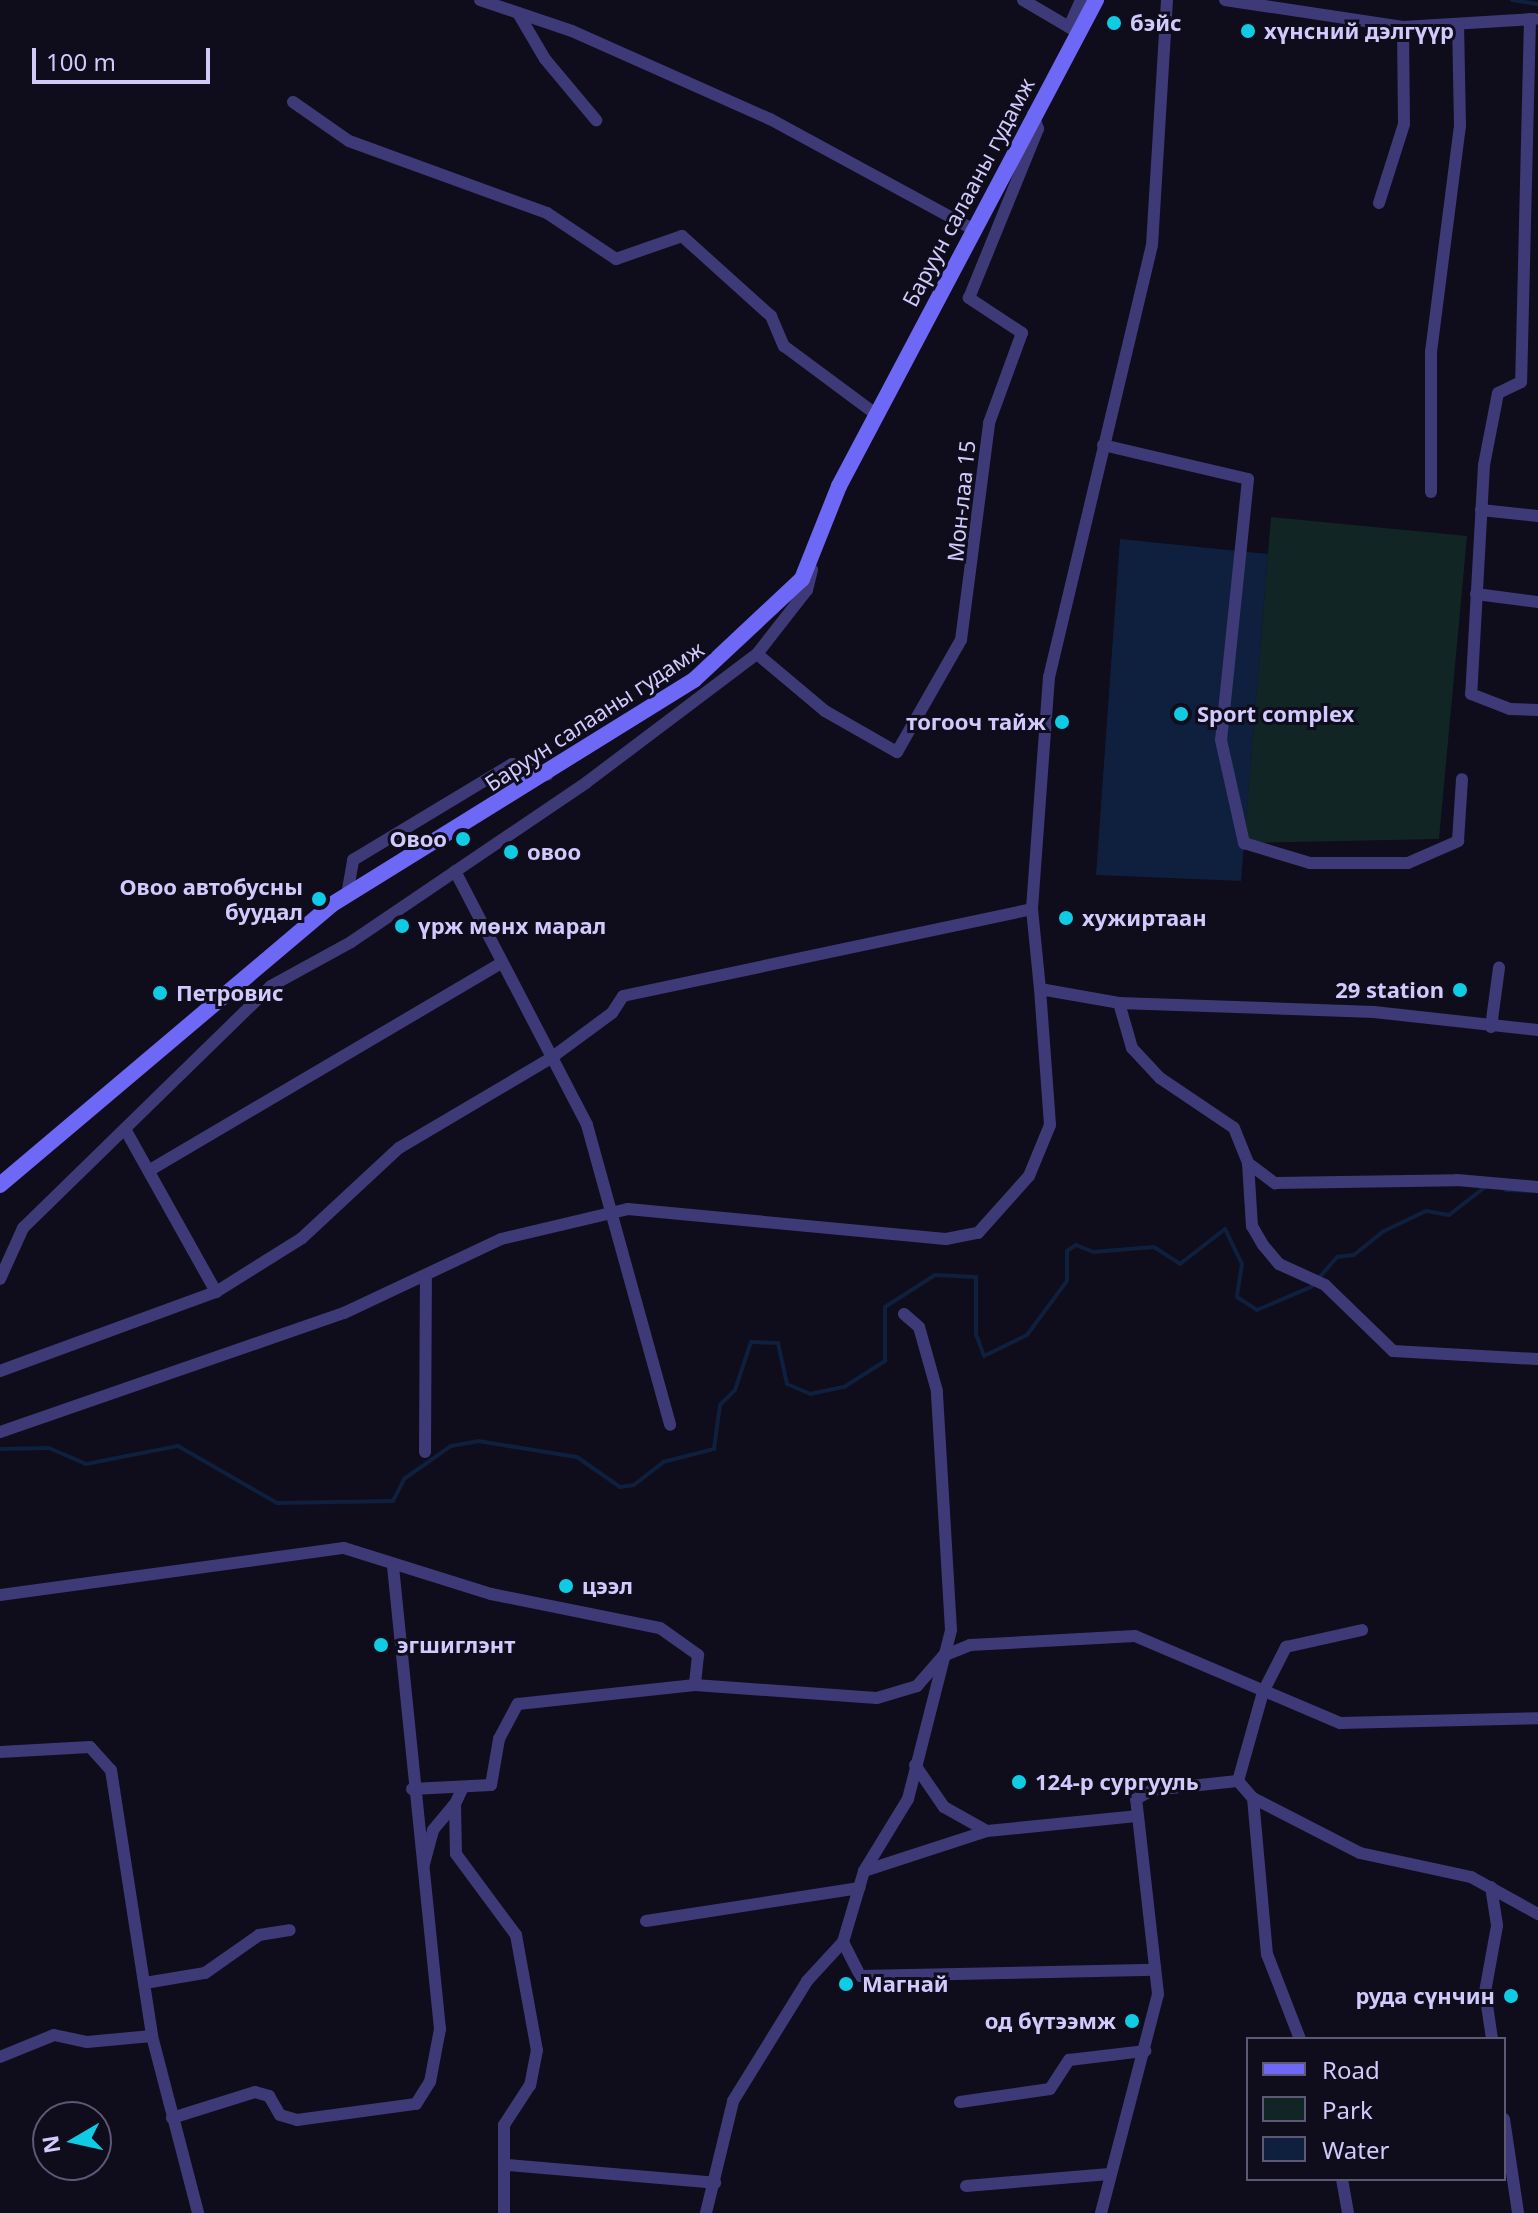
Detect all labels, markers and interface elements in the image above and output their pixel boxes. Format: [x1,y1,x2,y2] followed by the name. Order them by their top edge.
[1130,10,1182,36] place label: бэйс
[1105,14,1123,32] marker: бэйс
[1264,18,1454,44] place label: хүнсний дэлгүүр
[1239,22,1257,40] marker: хүнсний дэлгүүр
[36,32,214,82] scale bar
[46,45,116,78] text: 100 m
[896,73,1040,311] street label: Баруун салааны гудамж
[942,439,980,563] street label: Мон-лаа 15
[480,635,708,797] street label: Баруун салааны гудамж
[1197,701,1354,727] place label: Sport complex
[1172,705,1190,723] marker: Sport complex
[906,709,1046,735] place label: тогооч тайж
[1053,713,1071,731] marker: тогооч тайж
[389,826,447,852] place label: Овоо
[454,830,472,848] marker: Овоо
[527,839,581,865] place label: овоо
[502,843,520,861] marker: овоо
[119,873,303,924] place label: Овоо автобусны буудал
[310,890,328,908] marker: Овоо автобусны буудал
[1082,905,1207,931] place label: хужиртаан
[1057,909,1075,927] marker: хужиртаан
[418,913,606,939] place label: үрж мөнх марал
[393,917,411,935] marker: үрж мөнх марал
[1335,977,1444,1003] place label: 29 station
[176,980,284,1006] place label: Петровис
[1451,981,1469,999] marker: 29 station
[151,984,169,1002] marker: Петровис
[582,1573,633,1599] place label: цээл
[557,1577,575,1595] marker: цээл
[397,1632,515,1658] place label: эгшиглэнт
[372,1636,390,1654] marker: эгшиглэнт
[1035,1769,1199,1795] place label: 124-р сургууль
[1010,1773,1028,1791] marker: 124-р сургууль
[862,1971,949,1997] place label: Магнай
[837,1975,855,1993] marker: Магнай
[1356,1983,1495,2009] place label: руда сүнчин
[1502,1987,1520,2005] marker: руда сүнчин
[985,2008,1116,2034] place label: од бүтээмж
[1123,2012,1141,2030] marker: од бүтээмж
[1246,2037,1506,2181] legend
[1322,2053,1380,2086] text: Road
[1322,2093,1373,2126] text: Park
[32,2101,112,2181] north arrow
[34,2133,66,2156] text: N
[1322,2133,1389,2166] text: Water

